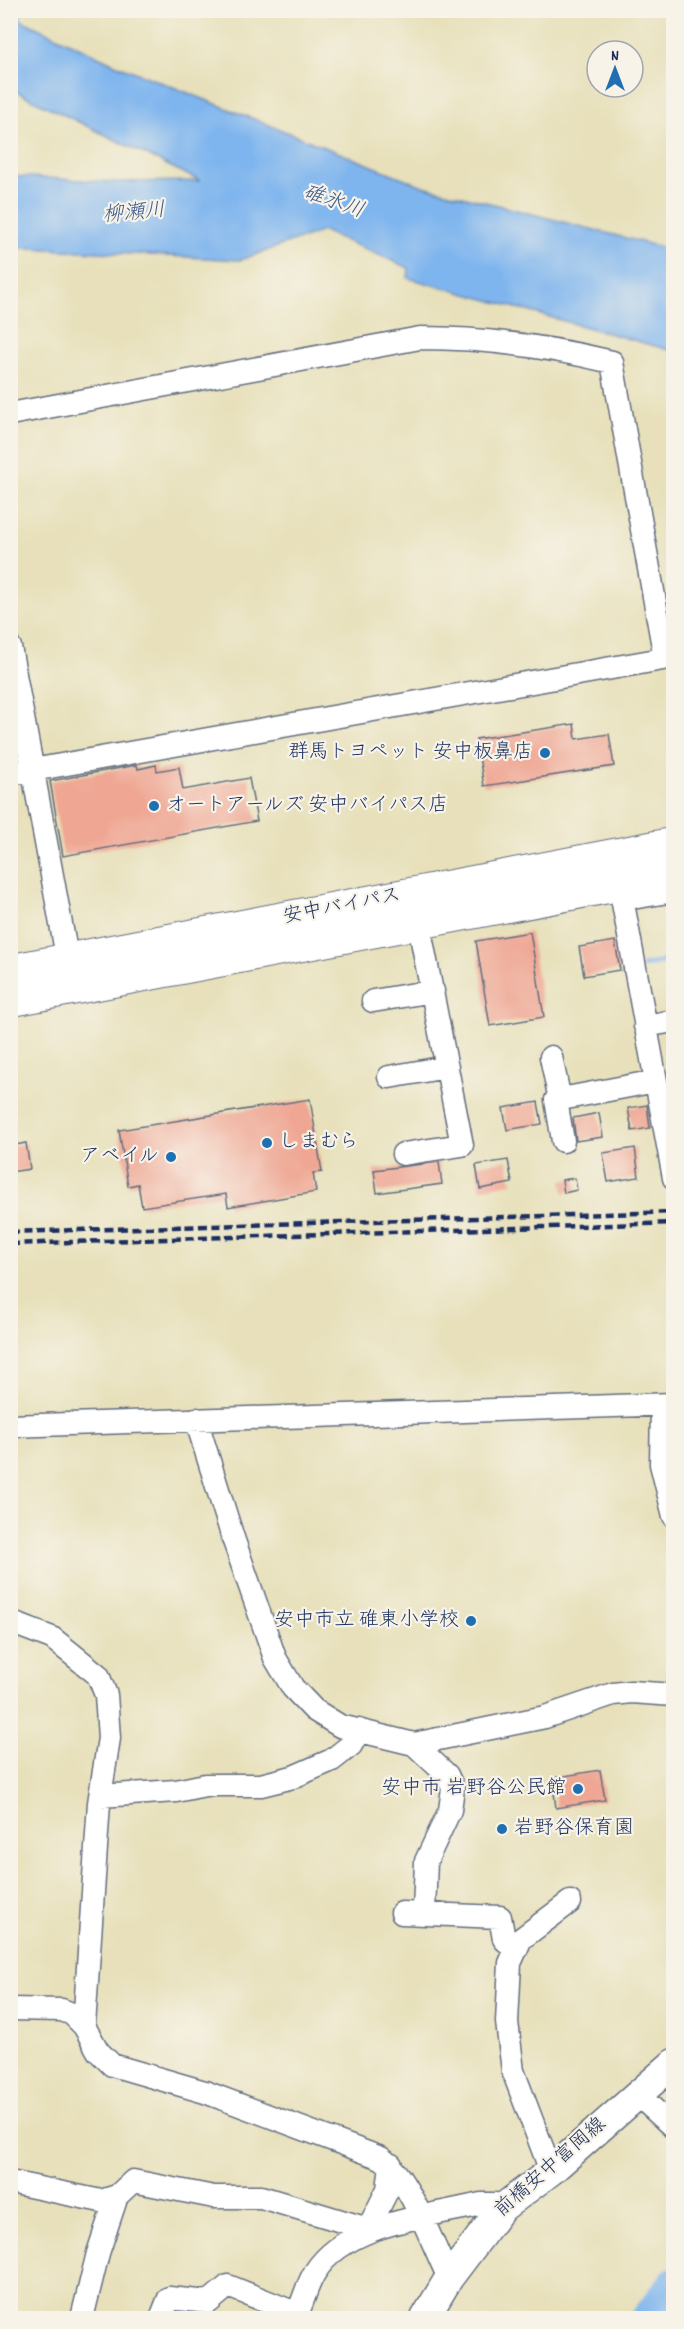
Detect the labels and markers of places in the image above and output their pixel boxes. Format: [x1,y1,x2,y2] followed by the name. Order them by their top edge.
[288,739,533,767] place label: 群馬トヨペット 安中板鼻店
[538,746,552,760] marker: 群馬トヨペット 安中板鼻店
[166,792,448,820] place label: オートアールズ 安中バイパス店
[147,799,161,813] marker: オートアールズ 安中バイパス店
[279,1129,359,1157] place label: しまむら
[260,1136,274,1150] marker: しまむら
[80,1143,159,1171] place label: アベイル
[164,1150,178,1164] marker: アベイル
[274,1607,459,1635] place label: 安中市立 碓東小学校
[464,1614,478,1628] marker: 安中市立 碓東小学校
[381,1775,566,1803] place label: 安中市 岩野谷公民館
[571,1782,585,1796] marker: 安中市 岩野谷公民館
[514,1815,634,1843] place label: 岩野谷保育園
[495,1822,509,1836] marker: 岩野谷保育園

